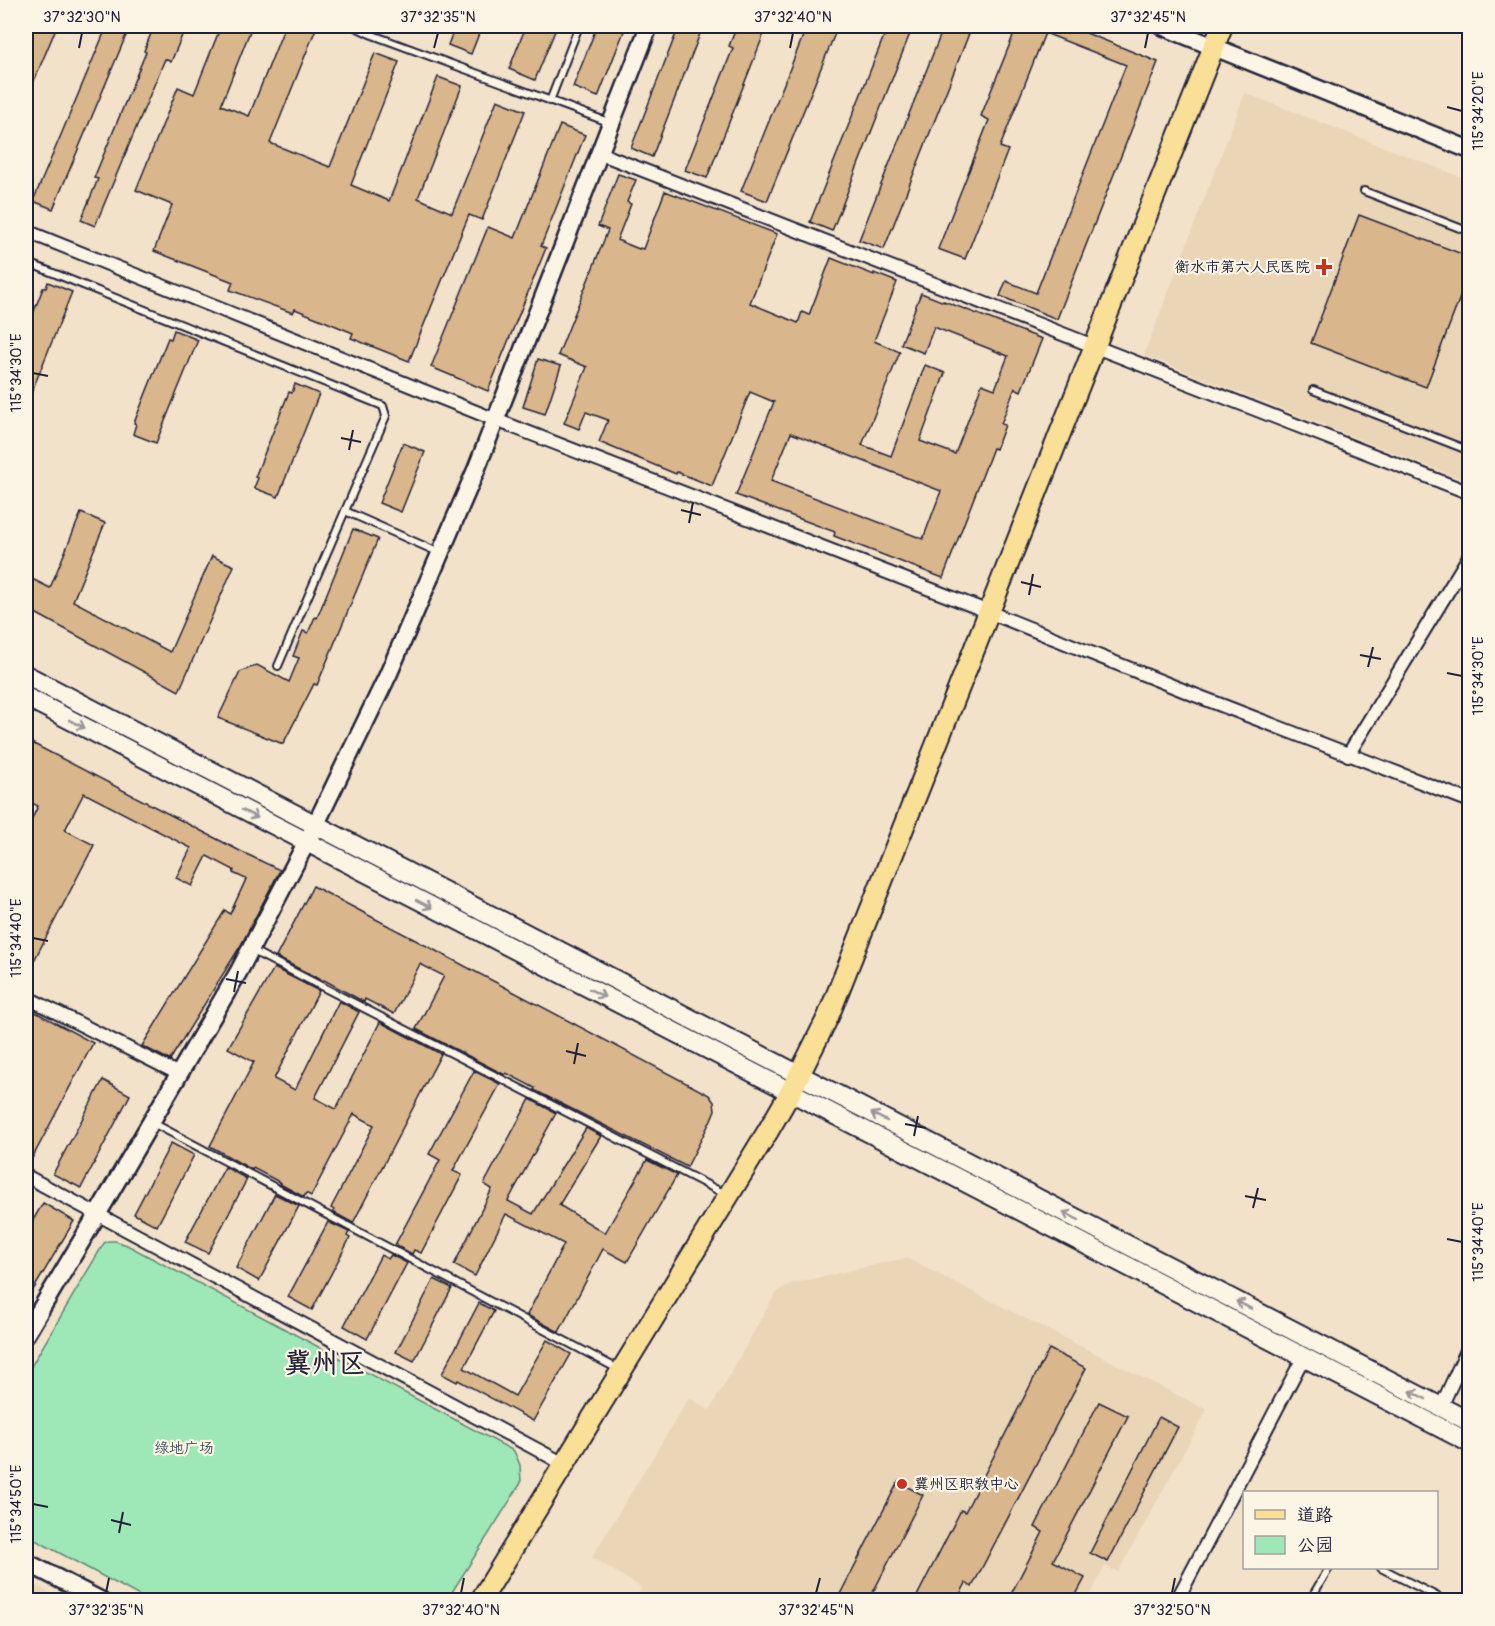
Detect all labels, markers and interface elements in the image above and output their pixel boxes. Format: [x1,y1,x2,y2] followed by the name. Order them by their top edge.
[43,8,121,27] text: 37°32'30"N
[400,8,476,27] text: 37°32'35"N
[754,8,832,27] text: 37°32'40"N
[1110,8,1186,27] text: 37°32'45"N
[1469,71,1488,151] text: 115°34'20"E
[1175,258,1310,277] place label: 衡水市第六人民医院
[1315,258,1333,276] marker: 衡水市第六人民医院
[7,333,26,412] text: 115°34'30"E
[1469,636,1488,715] text: 115°34'30"E
[68,719,86,730] one-way arrow
[241,809,259,820] one-way arrow
[7,898,26,978] text: 115°34'40"E
[414,898,432,910] one-way arrow
[588,987,605,999] one-way arrow
[871,1111,888,1123] one-way arrow
[1469,1202,1488,1282] text: 115°34'40"E
[1063,1210,1080,1222] one-way arrow
[1236,1299,1254,1311] one-way arrow
[285,1347,366,1380] district label: 冀州区
[1409,1389,1427,1400] one-way arrow
[154,1439,214,1458] park label: 绿地广场
[7,1464,26,1543] text: 115°34'50"E
[914,1475,1019,1494] place label: 冀州区职教中心
[895,1477,909,1491] marker: 冀州区职教中心
[1243,1491,1438,1569] legend
[1297,1504,1333,1527] text: 道路
[1297,1534,1333,1557] text: 公园
[68,1601,144,1620] text: 37°32'35"N
[422,1601,500,1620] text: 37°32'40"N
[778,1601,854,1620] text: 37°32'45"N
[1133,1601,1211,1620] text: 37°32'50"N

